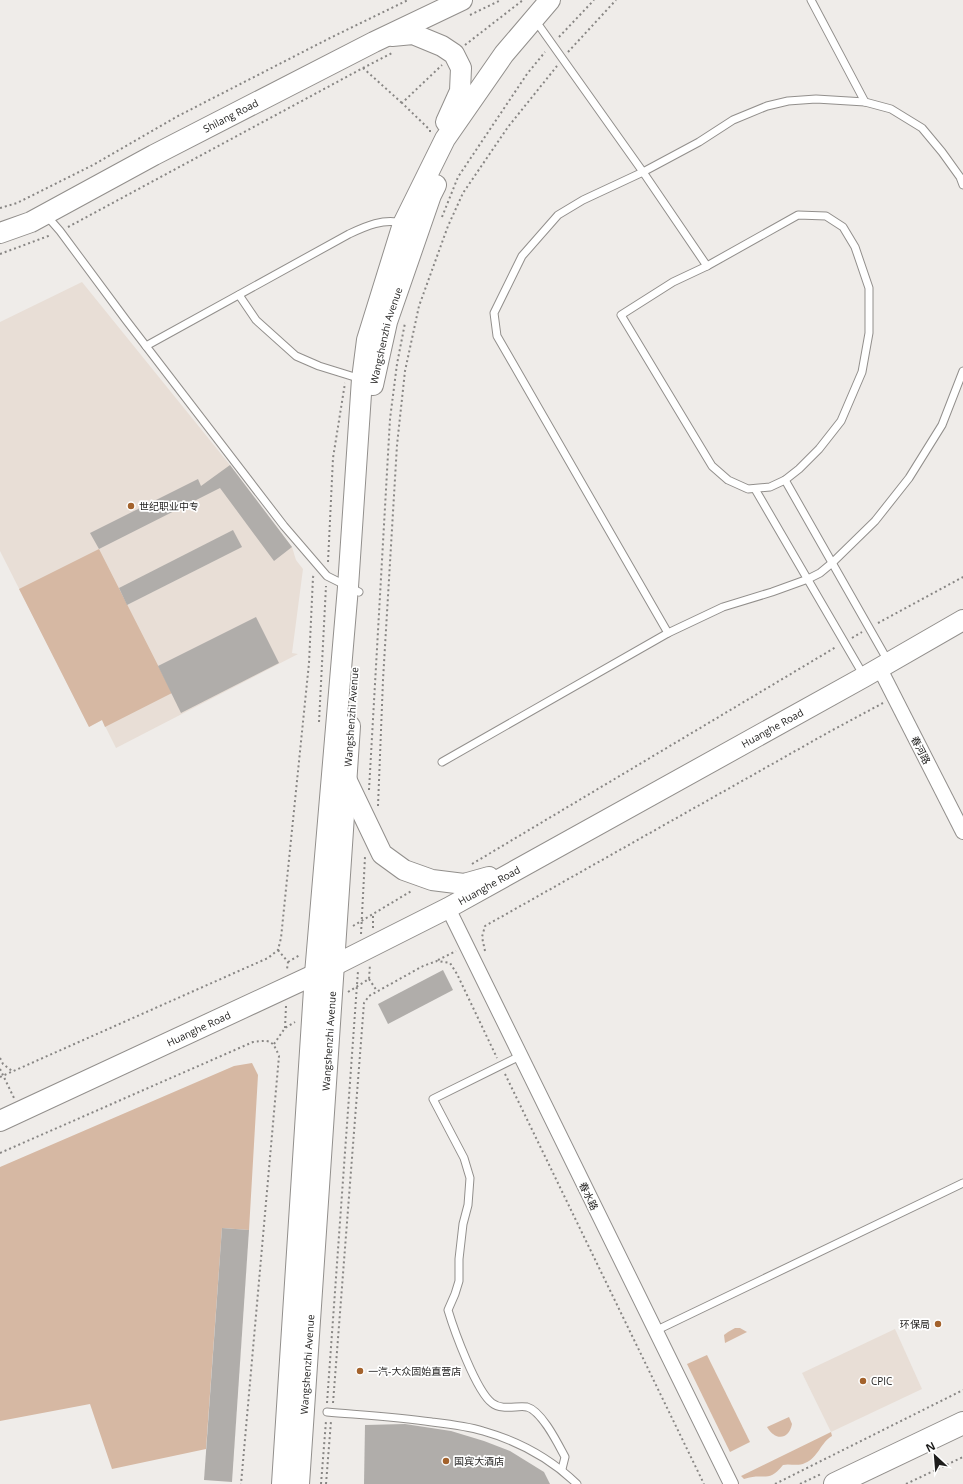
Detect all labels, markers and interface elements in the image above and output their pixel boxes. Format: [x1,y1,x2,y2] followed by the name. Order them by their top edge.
[201,96,261,136] street label: Shilang Road
[366,285,406,385] street label: Wangshenzhi Avenue
[139,499,199,513] place label: 世纪职业中专
[126,501,136,511] marker: 世纪职业中专
[341,666,361,767] street label: Wangshenzhi Avenue
[739,705,806,751] street label: Huanghe Road
[908,733,934,767] street label: 春河路
[455,862,523,908] street label: Huanghe Road
[318,990,339,1091] street label: Wangshenzhi Avenue
[164,1008,233,1049] street label: Huanghe Road
[576,1179,602,1213] street label: 春水路
[297,1314,317,1415] street label: Wangshenzhi Avenue
[900,1317,930,1331] place label: 环保局
[933,1319,943,1329] marker: 环保局
[368,1364,461,1378] place label: 一汽-大众固始直营店
[355,1366,365,1376] marker: 一汽-大众固始直营店
[871,1374,892,1388] place label: CPIC
[858,1376,868,1386] marker: CPIC
[915,1436,955,1476] north arrow
[923,1438,938,1455] text: N
[454,1454,504,1468] place label: 国宾大酒店
[441,1456,451,1466] marker: 国宾大酒店

